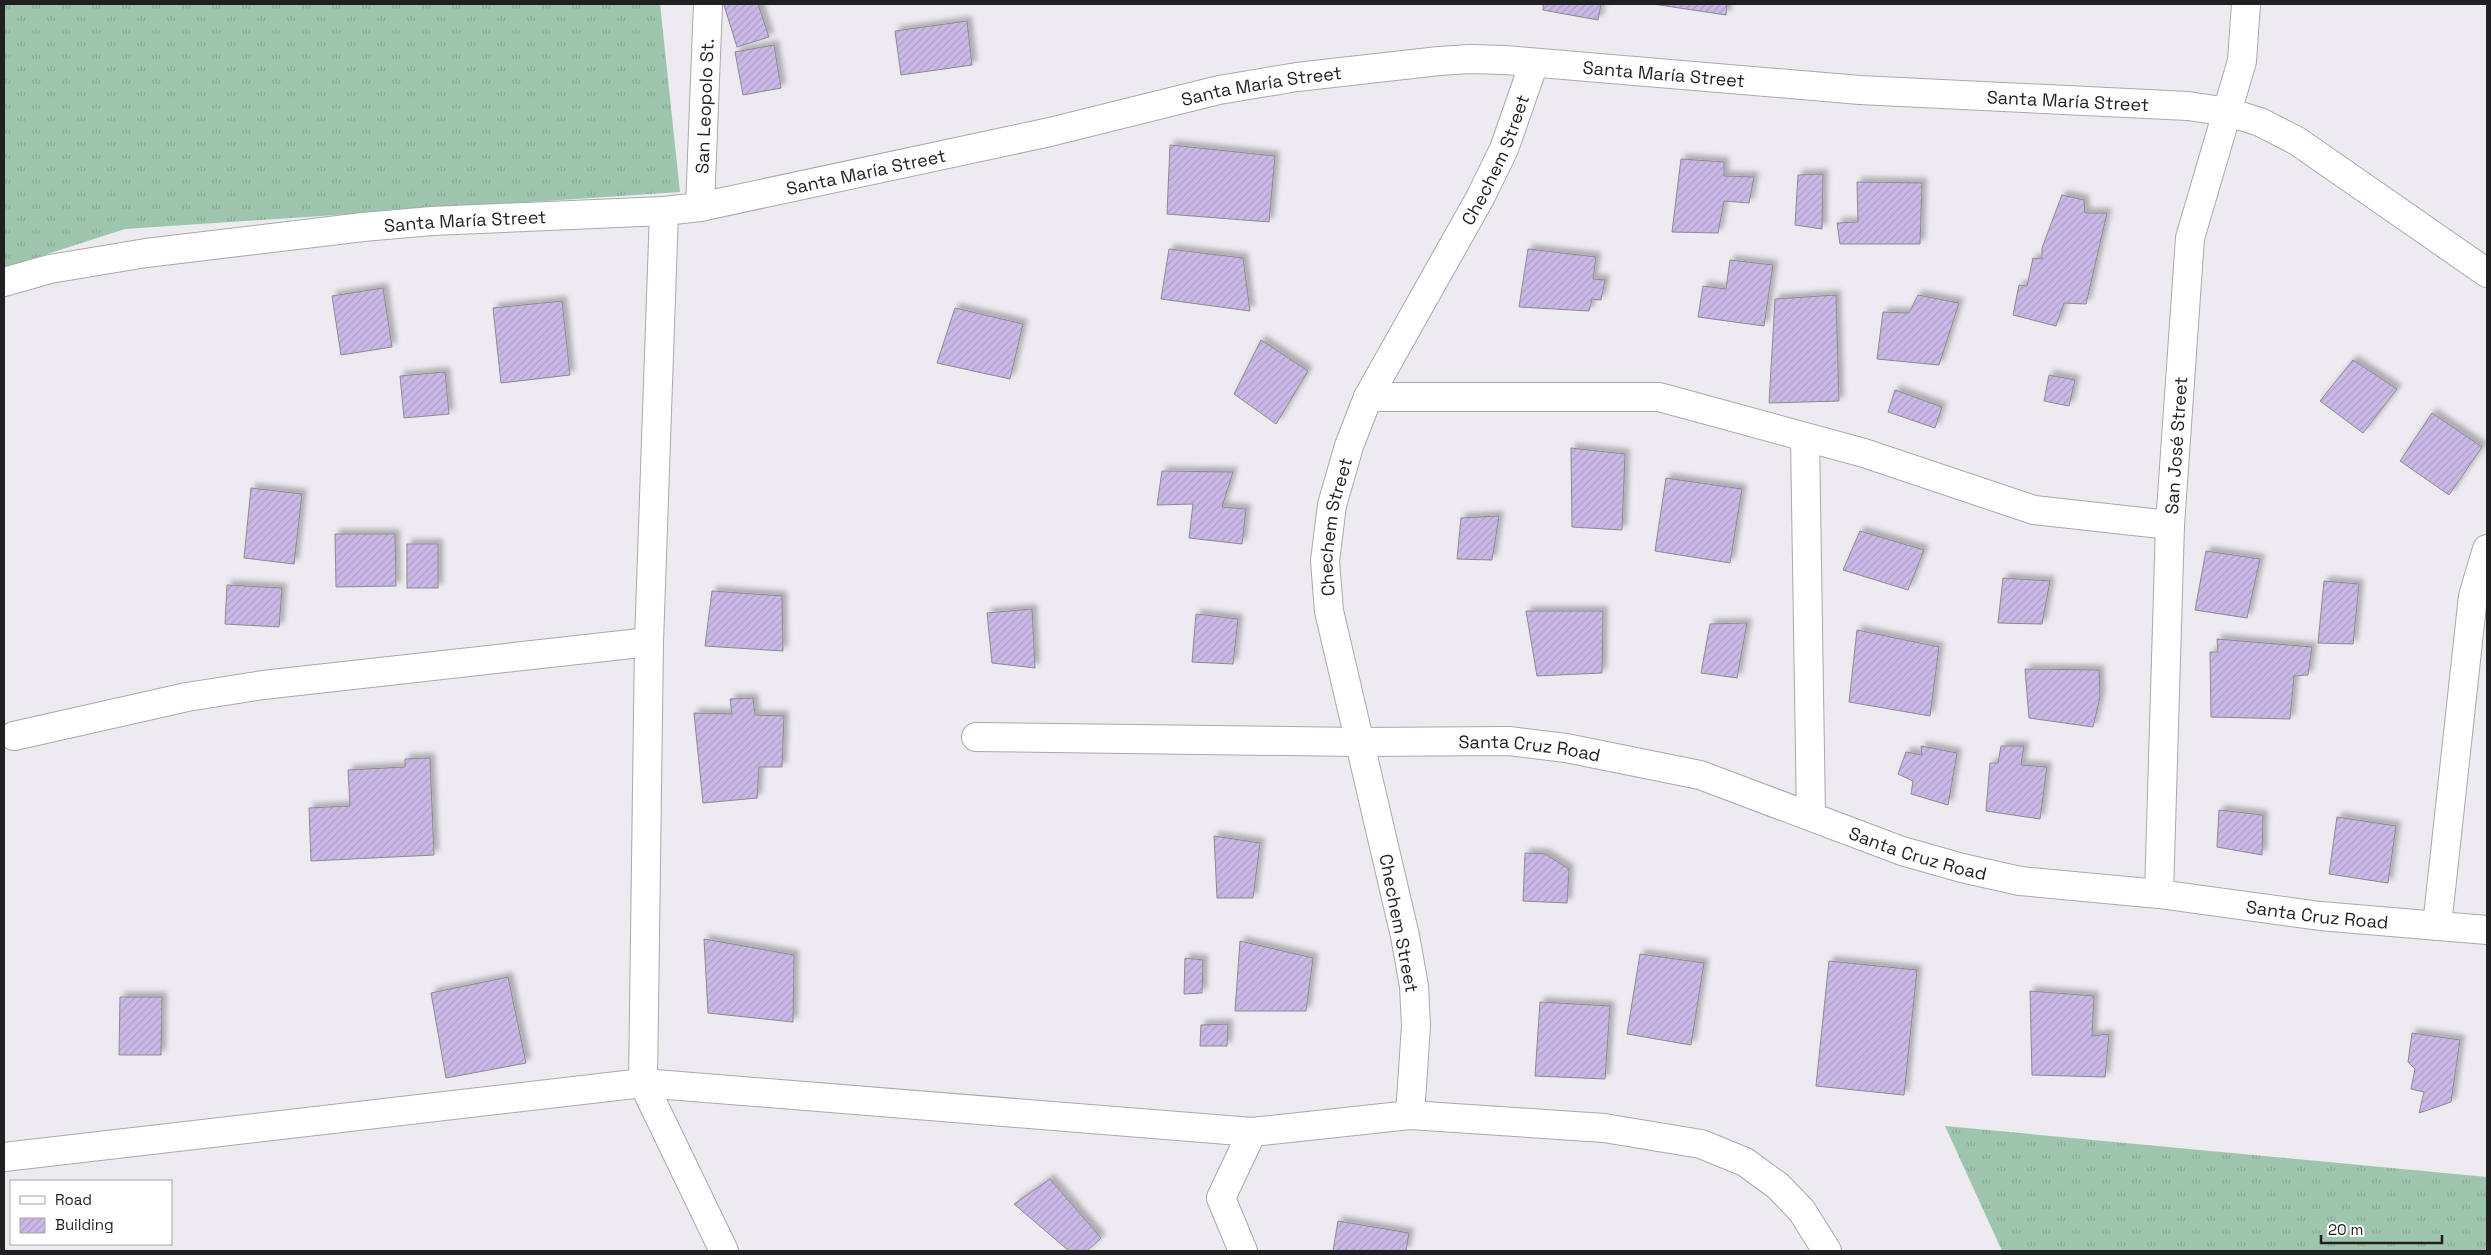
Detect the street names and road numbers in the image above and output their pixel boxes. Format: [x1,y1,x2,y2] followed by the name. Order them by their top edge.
[690,38,718,174] street label: San Leopolo St.
[1582,55,1746,92] street label: Santa María Street
[1179,61,1343,111] street label: Santa María Street
[1986,85,2150,116] street label: Santa María Street
[1456,91,1534,229] street label: Chechem Street
[784,143,948,200] street label: Santa María Street
[383,205,547,237] street label: Santa María Street
[2159,376,2192,515] street label: San José Street
[1313,455,1357,597] street label: Chechem Street
[1458,729,1603,766] street label: Santa Cruz Road
[1846,821,1989,885] street label: Santa Cruz Road
[1374,852,1424,994] street label: Chechem Street
[2245,895,2389,933] street label: Santa Cruz Road

